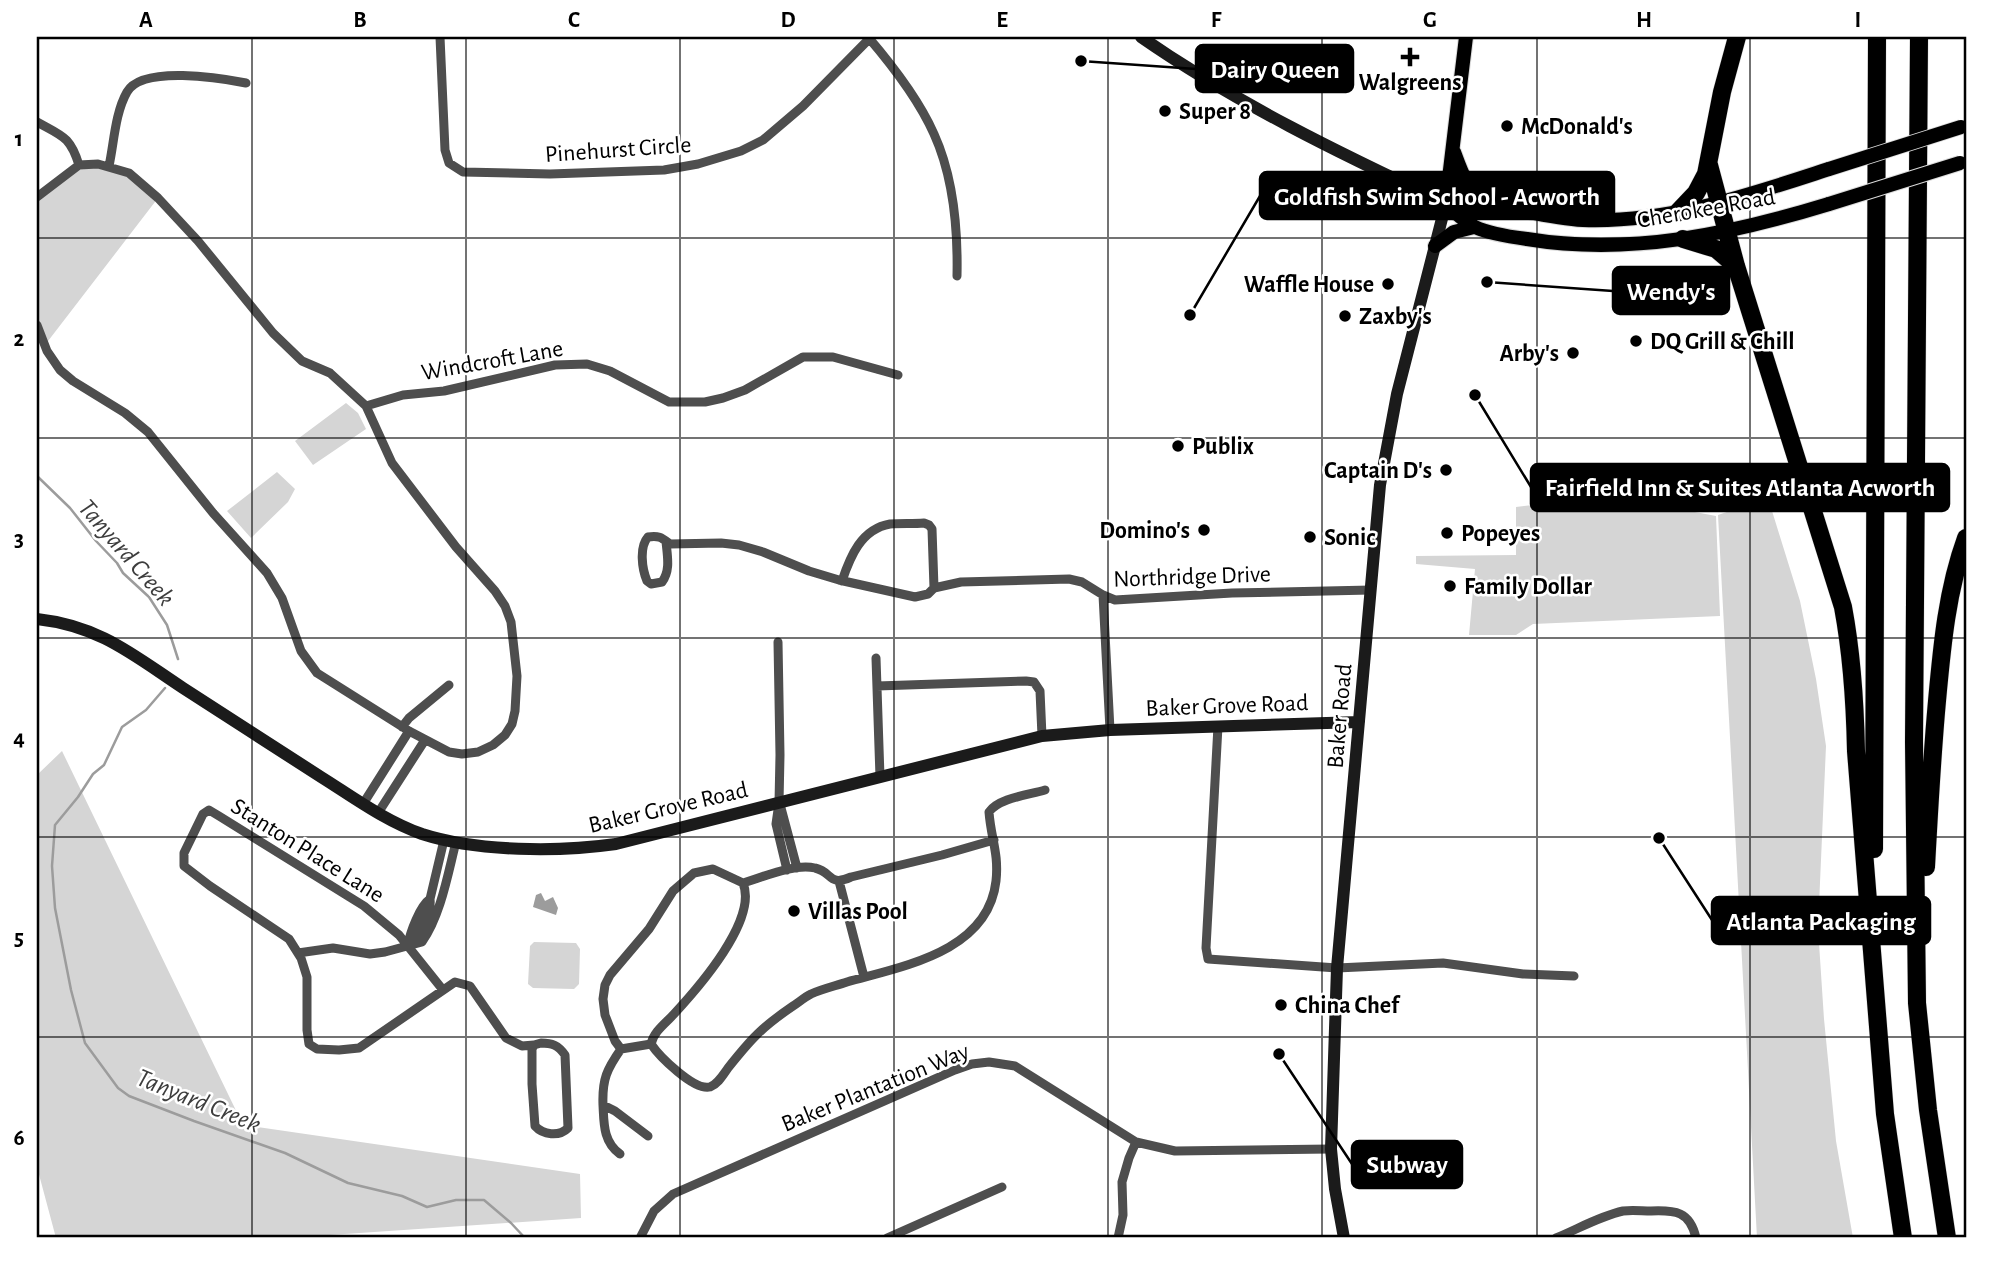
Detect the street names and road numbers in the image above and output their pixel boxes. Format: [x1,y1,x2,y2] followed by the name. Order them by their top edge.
[544,133,692,167] street label: Pinehurst Circle
[1635,185,1777,233] street label: Cherokee Road
[419,337,565,385] street label: Windcroft Lane
[1113,562,1271,592] street label: Northridge Drive
[1323,663,1357,769] street label: Baker Road
[1145,691,1309,721] street label: Baker Grove Road
[586,778,750,838] street label: Baker Grove Road
[227,794,388,908] street label: Stanton Place Lane
[778,1039,973,1137] street label: Baker Plantation Way

